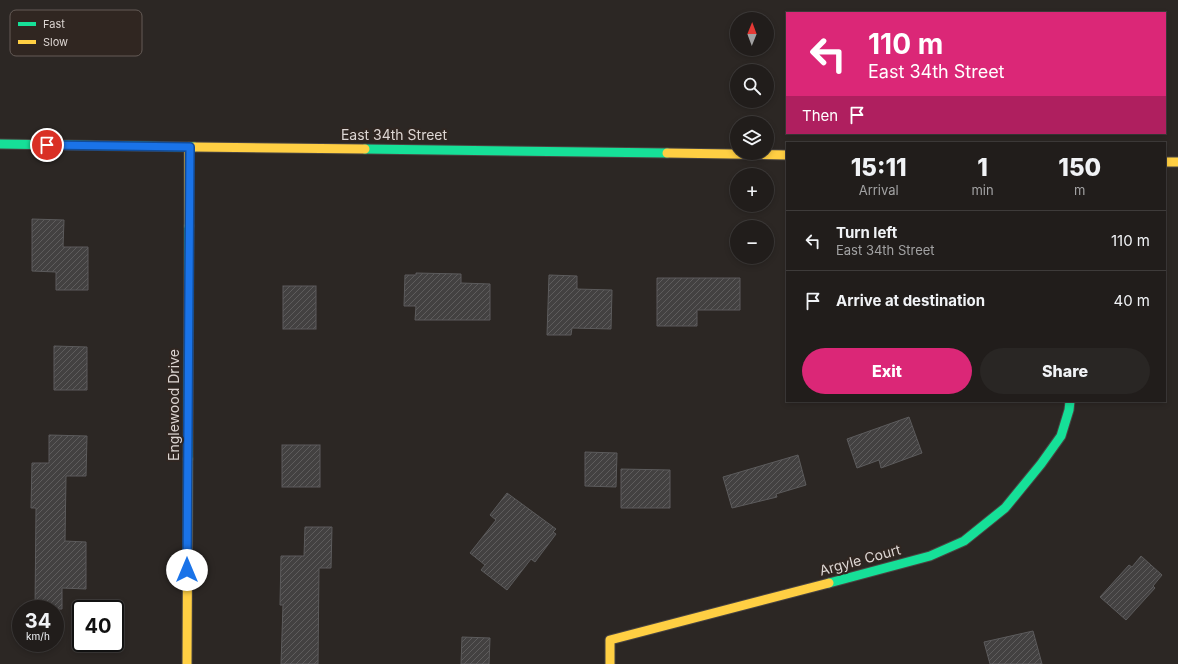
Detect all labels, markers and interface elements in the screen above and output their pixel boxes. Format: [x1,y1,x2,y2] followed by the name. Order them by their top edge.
[10,10,142,56] legend
[730,12,774,56] north arrow
[730,12,774,264] map controls
[43,17,65,31] text: Fast
[868,27,943,61] text: 110 m
[802,28,854,80] icon: left
[43,35,68,49] text: Slow
[868,61,1005,82] text: East 34th Street
[730,64,774,108] button: search
[846,104,868,126] icon: arrive
[802,106,838,125] text: Then
[730,116,774,160] button: layers
[341,126,448,143] street label: East 34th Street
[30,128,64,162] pin
[36,134,58,156] icon: arrive
[851,153,907,182] text: 15:11
[977,153,988,182] text: 1
[1058,153,1101,182] text: 150
[730,168,774,212] button: +
[859,182,899,198] text: Arrival
[971,182,994,198] text: min
[1074,182,1085,198] text: m
[730,220,774,264] button: −
[836,223,897,242] text: Turn left
[802,230,824,252] icon: left
[1111,231,1150,250] text: 110 m
[836,242,935,258] text: East 34th Street
[802,290,824,312] icon: arrive
[836,291,985,310] text: Arrive at destination
[1113,291,1150,310] text: 40 m
[802,348,972,394] button: Exit
[980,348,1150,394] button: Share
[165,349,182,461] street label: Englewood Drive
[817,540,903,579] street label: Argyle Court
[166,549,208,591] position arrow
[72,600,124,652] speed limit sign: 40
[25,609,51,633] text: 34
[26,630,50,642] text: km/h

